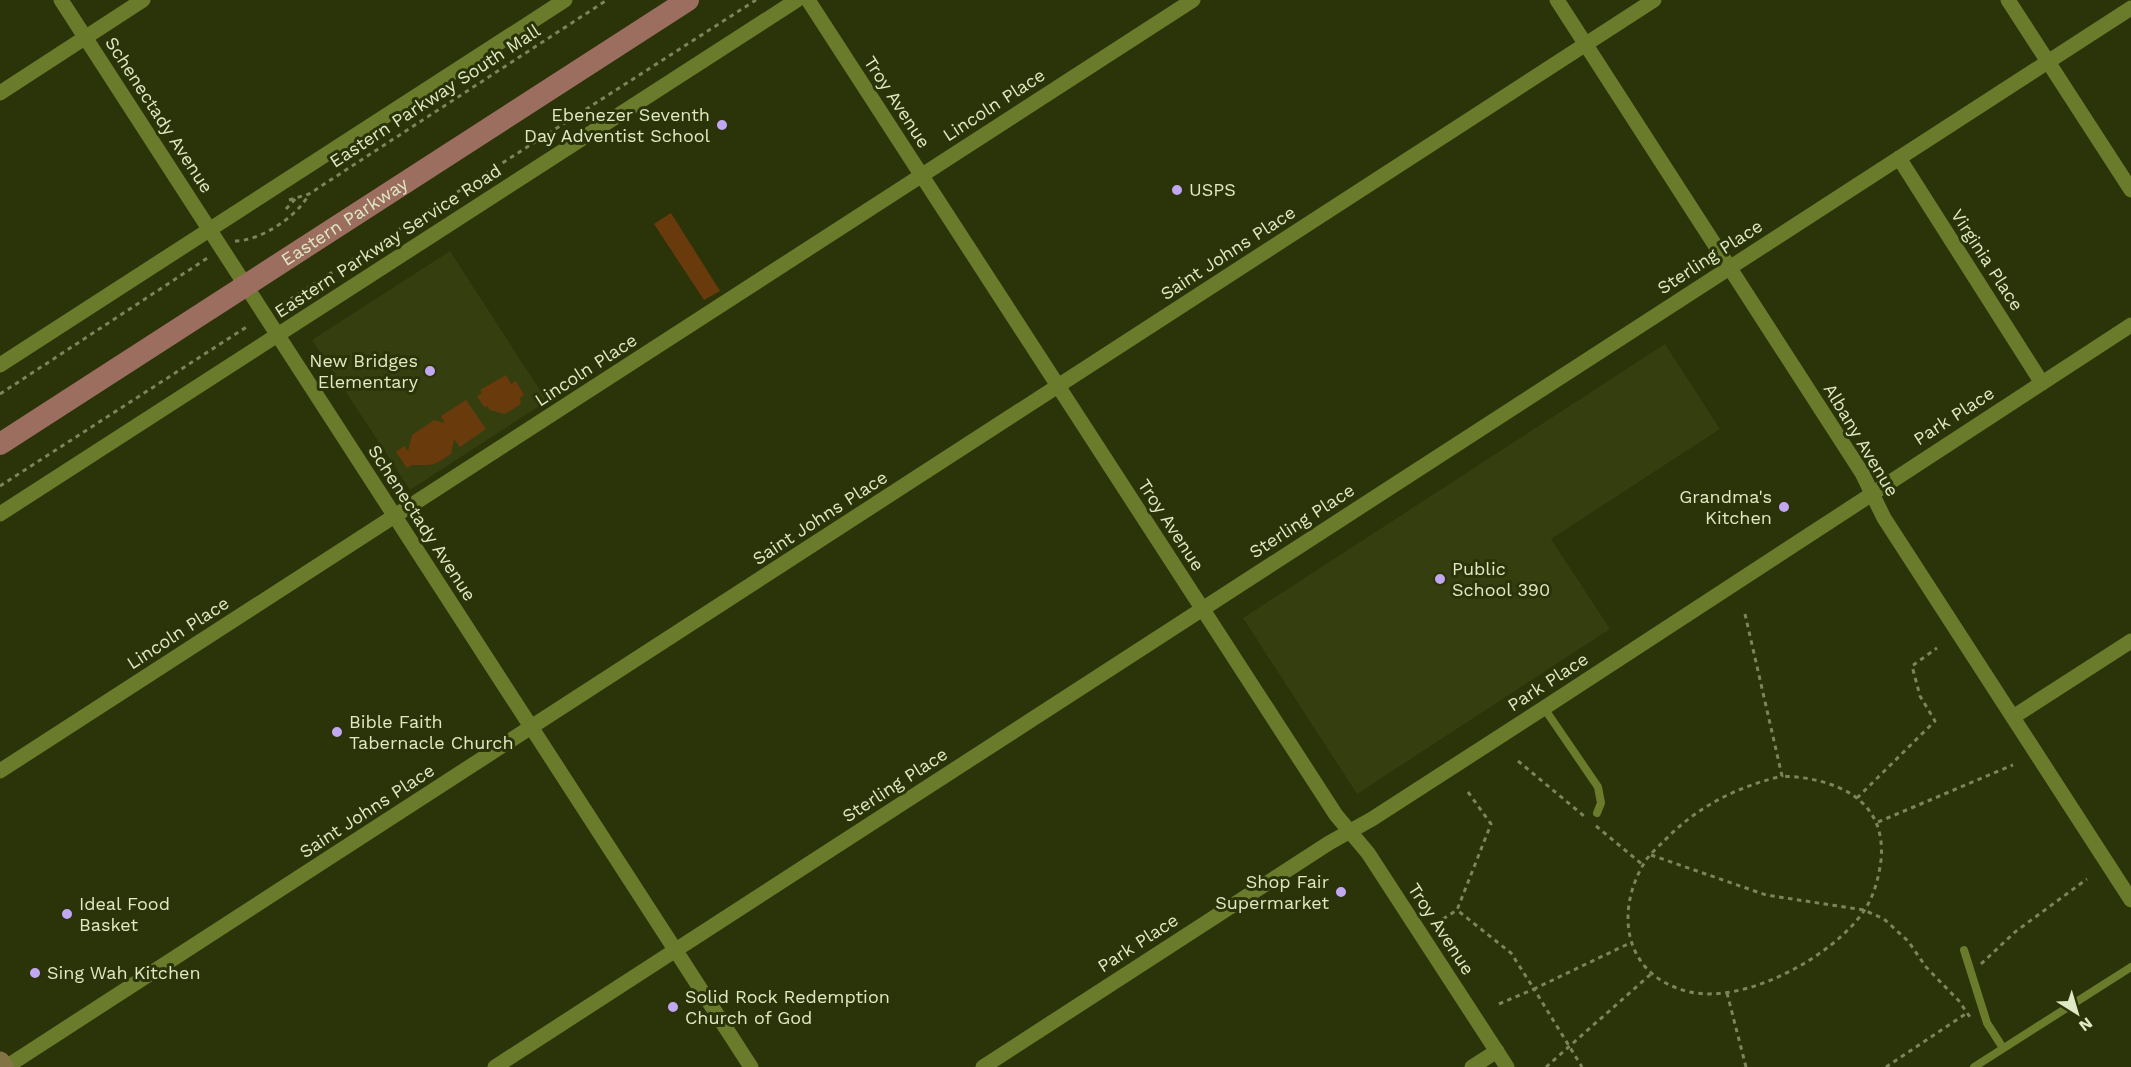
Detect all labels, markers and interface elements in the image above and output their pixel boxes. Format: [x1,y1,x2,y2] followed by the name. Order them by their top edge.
[326,19,544,172] street label: Eastern Parkway South Mall
[101,33,218,197] street label: Schenectady Avenue
[860,52,935,152] street label: Troy Avenue
[939,64,1049,145] street label: Lincoln Place
[524,104,710,146] place label: Ebenezer Seventh Day Adventist School
[715,118,729,132] marker: Ebenezer Seventh Day Adventist School
[271,159,505,322] street label: Eastern Parkway Service Road
[277,172,412,270] street label: Eastern Parkway
[1189,179,1236,200] place label: USPS
[1170,183,1184,197] marker: USPS
[1156,201,1299,304] street label: Saint Johns Place
[1947,205,2028,314] street label: Virginia Place
[1653,215,1766,298] street label: Sterling Place
[531,329,641,410] street label: Lincoln Place
[309,350,419,392] place label: New Bridges Elementary
[423,364,437,378] marker: New Bridges Elementary
[1820,380,1903,500] street label: Albany Avenue
[1910,382,1998,449] street label: Park Place
[364,441,481,605] street label: Schenectady Avenue
[748,466,891,569] street label: Saint Johns Place
[1134,475,1209,575] street label: Troy Avenue
[1245,479,1358,562] street label: Sterling Place
[1679,486,1772,528] place label: Grandma's Kitchen
[1777,500,1791,514] marker: Grandma's Kitchen
[1452,558,1550,600] place label: Public School 390
[1433,572,1447,586] marker: Public School 390
[123,592,233,673] street label: Lincoln Place
[1504,648,1592,715] street label: Park Place
[349,711,514,753] place label: Bible Faith Tabernacle Church
[330,725,344,739] marker: Bible Faith Tabernacle Church
[838,743,951,826] street label: Sterling Place
[295,759,438,862] street label: Saint Johns Place
[1215,871,1329,913] place label: Shop Fair Supermarket
[1404,879,1479,979] street label: Troy Avenue
[1334,885,1348,899] marker: Shop Fair Supermarket
[79,893,170,935] place label: Ideal Food Basket
[60,907,74,921] marker: Ideal Food Basket
[1094,909,1182,976] street label: Park Place
[47,962,201,983] place label: Sing Wah Kitchen
[28,966,42,980] marker: Sing Wah Kitchen
[2047,983,2107,1043] north arrow
[685,986,890,1028] place label: Solid Rock Redemption Church of God
[666,1000,680,1014] marker: Solid Rock Redemption Church of God
[2075,1013,2096,1036] text: N

